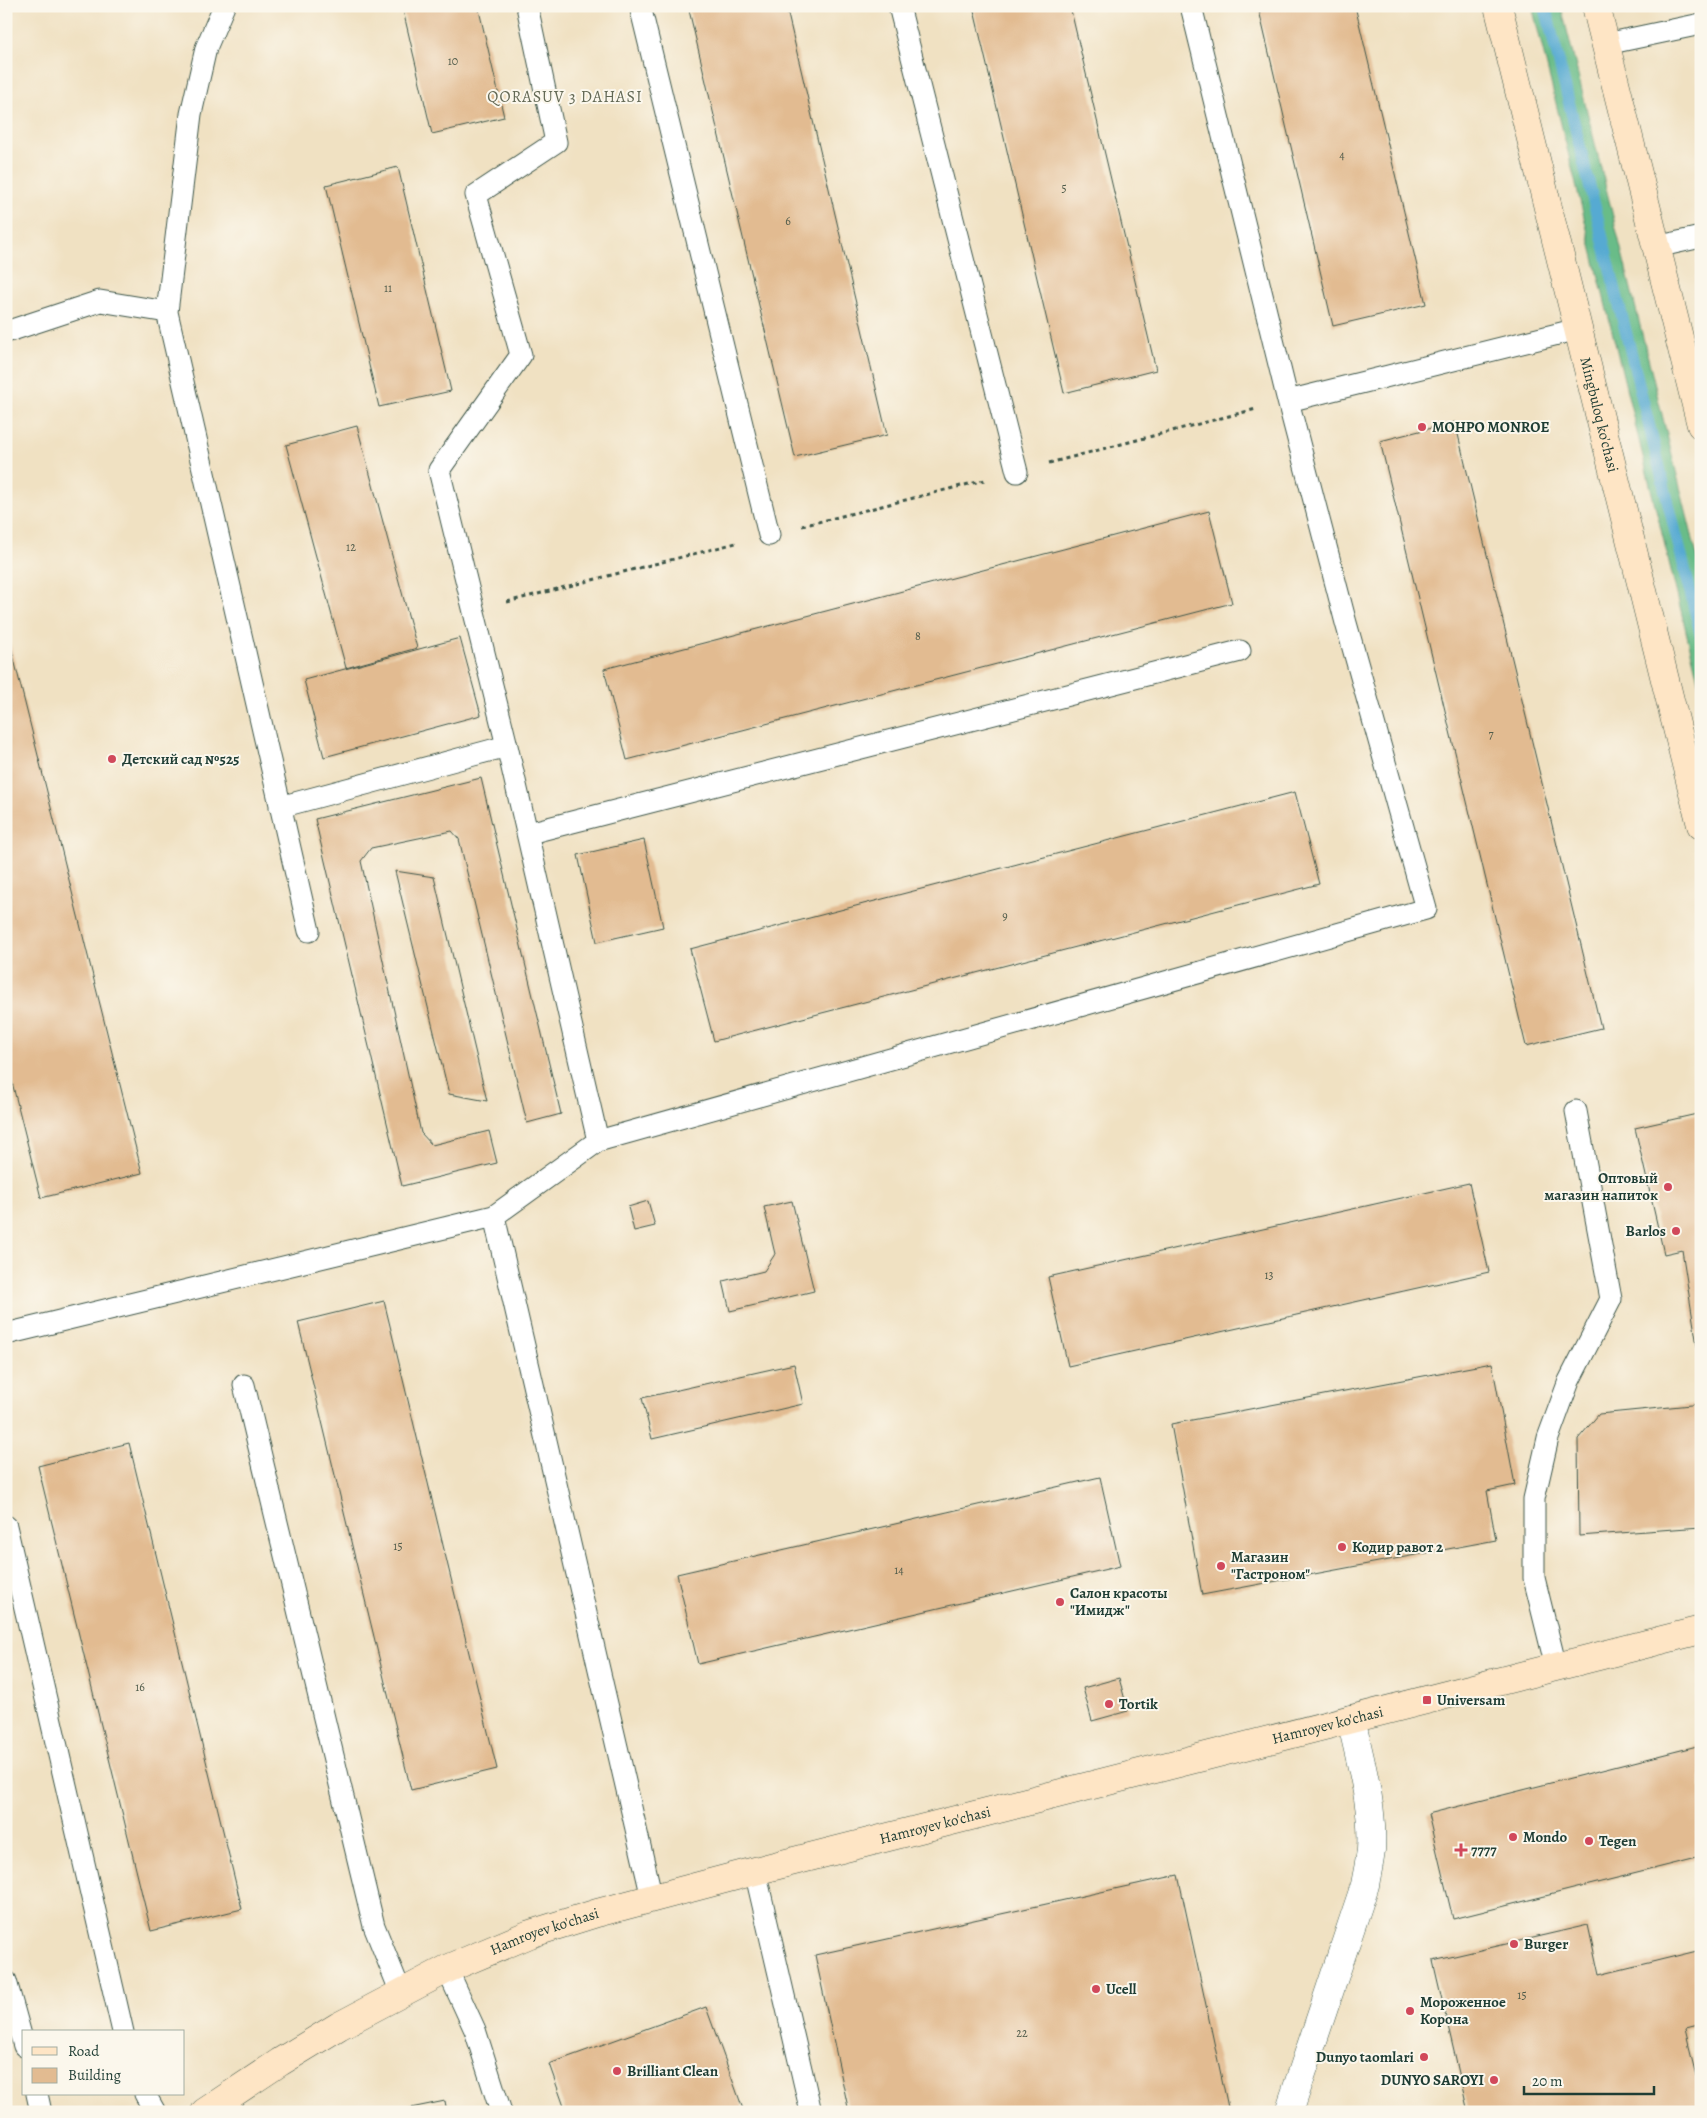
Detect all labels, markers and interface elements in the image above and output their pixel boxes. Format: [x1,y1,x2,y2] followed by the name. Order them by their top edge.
[448,53,458,69] house number: 10
[487,86,643,108] district label: QORASUV 3 DAHASI
[1339,147,1345,163] house number: 4
[1061,180,1067,196] house number: 5
[785,213,791,229] house number: 6
[384,280,392,296] house number: 11
[1575,355,1623,474] street label: Mingbuloq ko'chasi
[1432,417,1549,437] place label: МОНРО MONROE
[1416,421,1428,433] marker: МОНРО MONROE
[346,539,356,555] house number: 12
[915,628,921,644] house number: 8
[1488,726,1494,742] house number: 7
[122,749,240,769] place label: Детский сад №525
[106,753,118,765] marker: Детский сад №525
[1002,908,1008,924] house number: 9
[1544,1168,1658,1205] place label: Оптовый магазин напиток
[1662,1181,1674,1193] marker: Оптовый магазин напиток
[1626,1221,1666,1241] place label: Barlos
[1670,1225,1682,1237] marker: Barlos
[1264,1267,1274,1283] house number: 13
[1352,1537,1444,1557] place label: Кодир равот 2
[393,1538,403,1554] house number: 15
[1336,1541,1348,1553] marker: Кодир равот 2
[1231,1547,1310,1584] place label: Магазин "Гастроном"
[1215,1560,1227,1572] marker: Магазин "Гастроном"
[894,1562,904,1578] house number: 14
[1070,1583,1168,1620] place label: Салон красоты "Имидж"
[1054,1596,1066,1608] marker: Салон красоты "Имидж"
[135,1679,145,1695] house number: 16
[1437,1690,1506,1710] place label: Universam
[1119,1694,1158,1714] place label: Tortik
[1421,1694,1433,1706] marker: Universam
[1103,1698,1115,1710] marker: Tortik
[1270,1701,1385,1749] street label: Hamroyev ko'chasi
[877,1801,993,1849] street label: Hamroyev ko'chasi
[1523,1827,1568,1847] place label: Mondo
[1507,1831,1519,1843] marker: Mondo
[1599,1831,1637,1851] place label: Tegen
[1583,1835,1595,1847] marker: Tegen
[1471,1840,1497,1860] place label: 7777
[1455,1844,1467,1856] marker: 7777
[487,1903,601,1960] street label: Hamroyev ko'chasi
[1524,1934,1568,1954] place label: Burger
[1508,1938,1520,1950] marker: Burger
[1106,1979,1137,1999] place label: Ucell
[1090,1983,1102,1995] marker: Ucell
[1517,1987,1527,2003] house number: 15
[1420,1992,1506,2029] place label: Мороженное Корона
[1404,2005,1416,2017] marker: Мороженное Корона
[1016,2025,1028,2041] house number: 22
[22,2030,185,2096] legend
[68,2041,100,2061] text: Road
[1316,2047,1415,2067] place label: Dunyo taomlari
[1418,2051,1430,2063] marker: Dunyo taomlari
[627,2061,719,2081] place label: Brilliant Clean
[1524,2063,1654,2095] scale bar
[68,2065,121,2085] text: Building
[611,2065,623,2077] marker: Brilliant Clean
[1381,2070,1484,2090] place label: DUNYO SAROYI
[1532,2071,1563,2091] text: 20 m
[1488,2074,1500,2086] marker: DUNYO SAROYI

